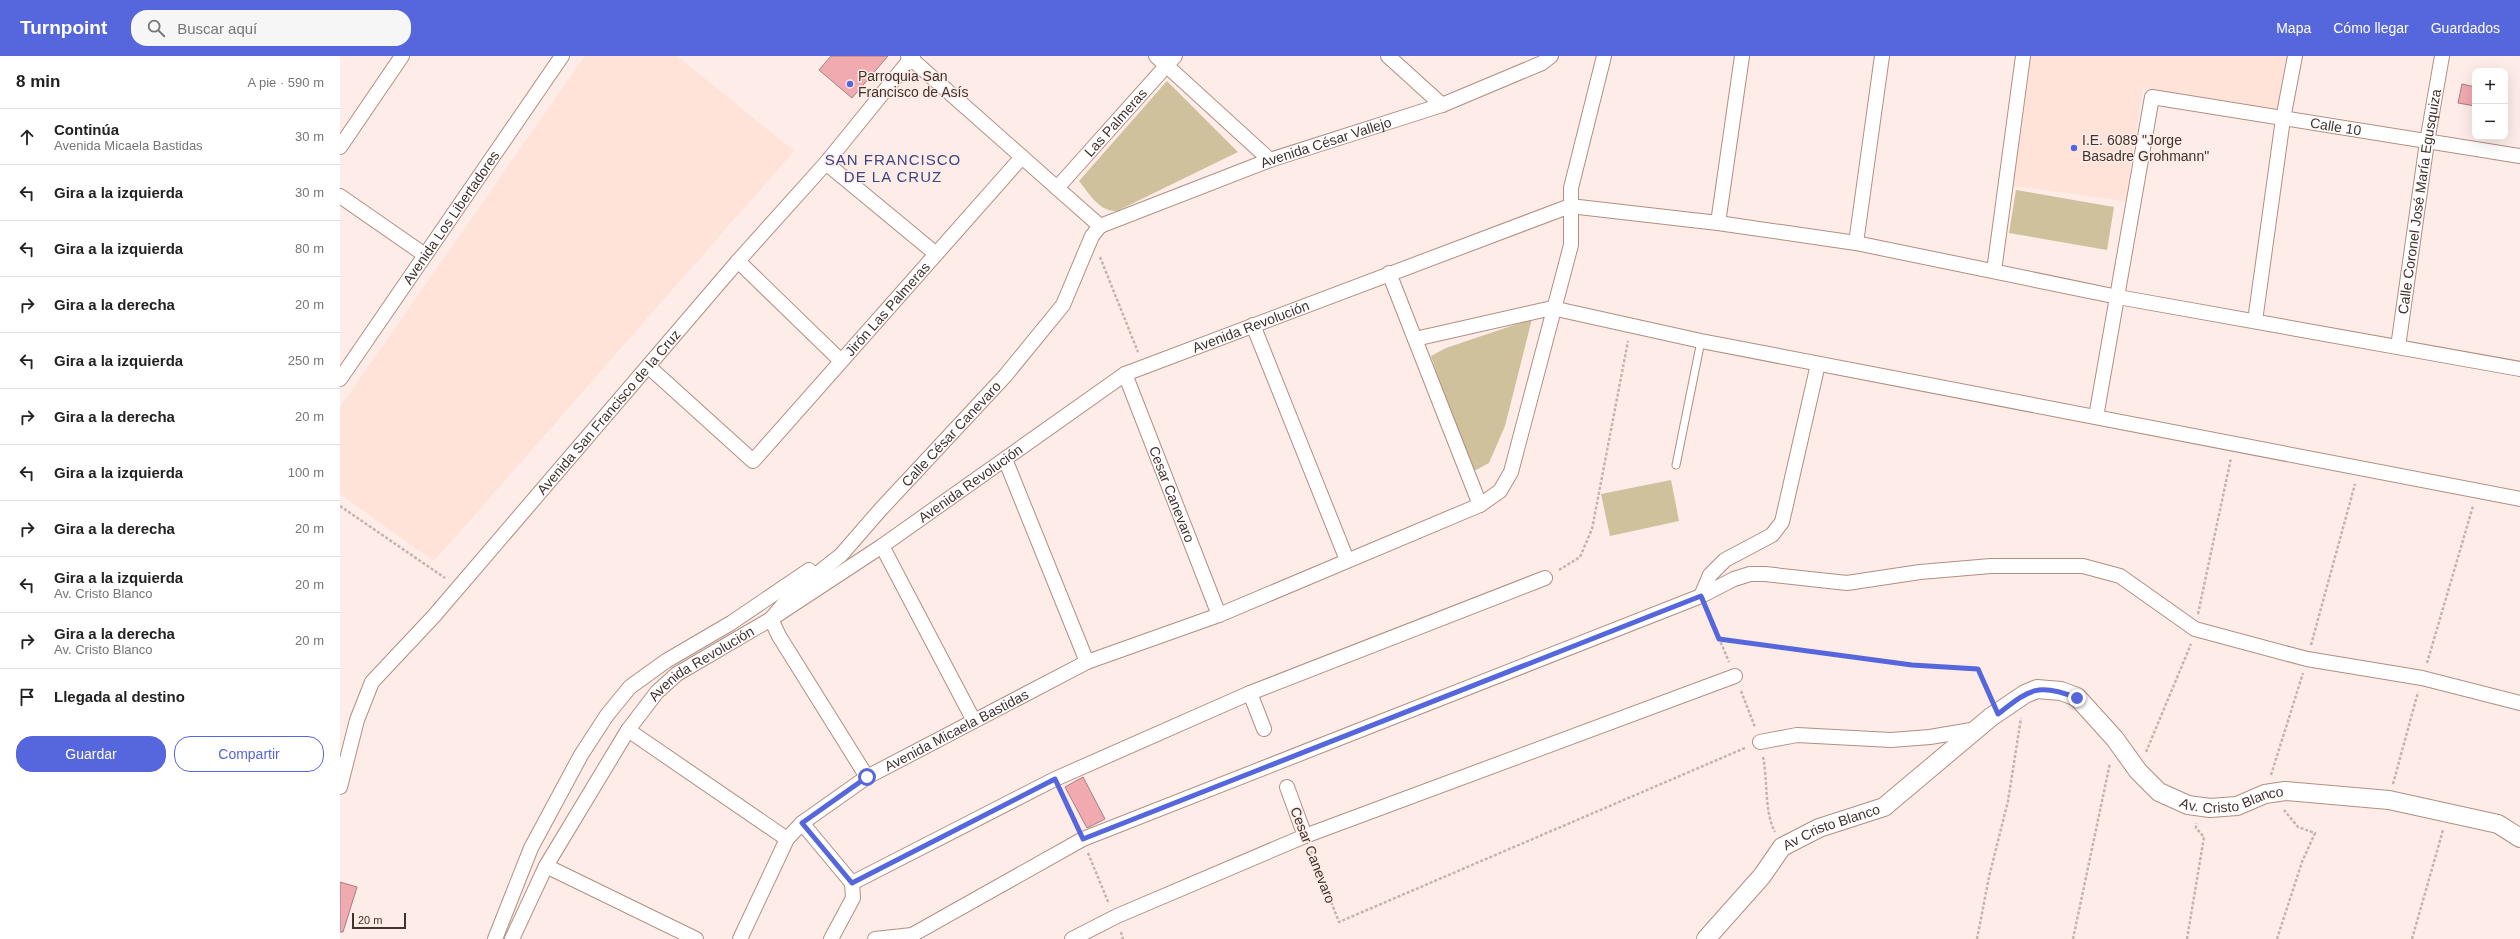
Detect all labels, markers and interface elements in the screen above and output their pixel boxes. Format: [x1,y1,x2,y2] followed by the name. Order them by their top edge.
[131,10,411,46] search box
[20,17,107,38] text: Turnpoint
[145,17,167,39] icon: search
[177,20,257,37] text: Buscar aquí
[2276,20,2311,36] text: Mapa
[2333,20,2409,36] text: Cómo llegar
[2431,20,2500,36] text: Guardados
[858,68,969,100] place label: Parroquia San Francisco de Asís
[2472,68,2508,140] map controls
[2472,68,2508,104] button: +
[16,72,60,91] text: 8 min
[247,75,324,90] text: A pie · 590 m
[845,79,855,89] marker: Parroquia San Francisco de Asís
[1081,85,1150,160] street label: Las Palmeras
[2395,88,2444,315] street label: Calle Coronel José María Egusquiza
[2472,104,2508,140] button: −
[1258,114,1394,171] street label: Avenida César Vallejo
[2309,114,2363,138] street label: Calle 10
[54,121,119,138] text: Continúa
[16,126,38,148] icon: ahead
[295,129,324,144] text: 30 m
[2082,132,2209,164] place label: I.E. 6089 "Jorge Basadre Grohmann"
[54,138,203,153] text: Avenida Micaela Bastidas
[2069,143,2079,153] marker: I.E. 6089 "Jorge Basadre Grohmann"
[399,148,503,287] street label: Avenida Los Libertadores
[825,151,961,185] district label: SAN FRANCISCO DE LA CRUZ
[16,182,38,204] icon: left
[54,184,183,201] text: Gira a la izquierda
[295,185,324,200] text: 30 m
[16,238,38,260] icon: left
[54,240,183,257] text: Gira a la izquierda
[295,241,324,256] text: 80 m
[842,259,933,359] street label: Jirón Las Palmeras
[16,294,38,316] icon: right
[54,296,175,313] text: Gira a la derecha
[295,297,324,312] text: 20 m
[1190,297,1311,356] street label: Avenida Revolución
[534,326,684,498] street label: Avenida San Francisco de la Cruz
[16,350,38,372] icon: left
[54,352,183,369] text: Gira a la izquierda
[288,353,324,368] text: 250 m
[898,378,1004,490] street label: Calle César Canevaro
[16,406,38,428] icon: right
[54,408,175,425] text: Gira a la derecha
[295,409,324,424] text: 20 m
[915,441,1025,526] street label: Avenida Revolución
[1146,444,1198,545] street label: Cesar Canevaro
[16,462,38,484] icon: left
[54,464,183,481] text: Gira a la izquierda
[288,465,324,480] text: 100 m
[16,518,38,540] icon: right
[54,520,175,537] text: Gira a la derecha
[295,521,324,536] text: 20 m
[54,569,183,586] text: Gira a la izquierda
[16,574,38,596] icon: left
[295,577,324,592] text: 20 m
[54,586,153,601] text: Av. Cristo Blanco
[645,623,757,704] street label: Avenida Revolución
[54,625,175,642] text: Gira a la derecha
[16,630,38,652] icon: right
[295,633,324,648] text: 20 m
[54,642,153,657] text: Av. Cristo Blanco
[16,686,38,708] icon: arrive
[882,686,1031,774] street label: Avenida Micaela Bastidas
[54,688,185,705] text: Llegada al destino
[2068,689,2086,707] route end
[16,736,166,772] button: Guardar
[174,736,324,772] button: Compartir
[858,768,876,786] route start
[2177,783,2285,816] street label: Av. Cristo Blanco
[1780,801,1882,853] street label: Av Cristo Blanco
[1287,805,1339,906] street label: Cesar Canevaro
[352,911,406,930] scale bar
[358,914,382,926] text: 20 m

